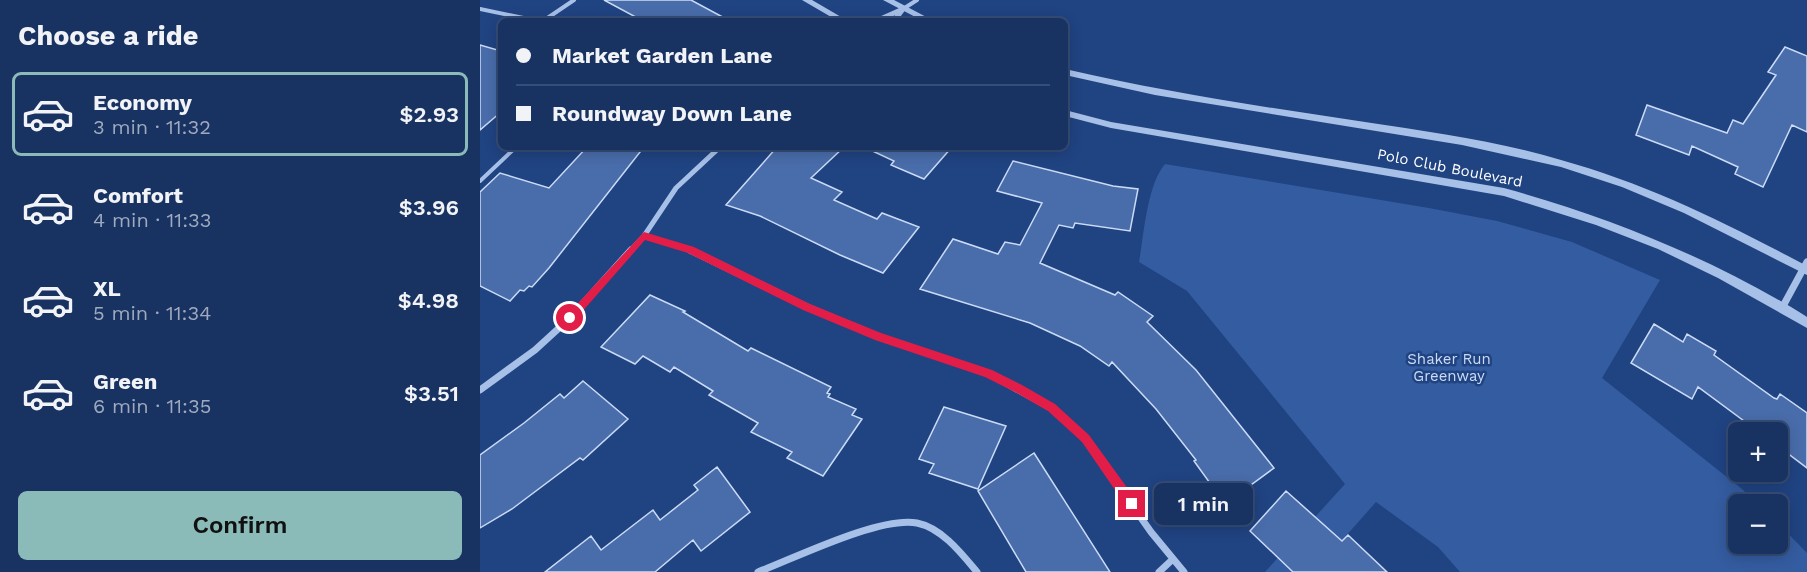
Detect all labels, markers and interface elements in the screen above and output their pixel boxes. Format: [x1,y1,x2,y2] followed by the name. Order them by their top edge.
[18,20,198,52] text: Choose a ride
[552,43,773,68] text: Market Garden Lane
[21,87,75,141] icon: car
[93,90,192,115] text: Economy
[552,101,792,126] text: Roundway Down Lane
[400,102,459,127] text: $2.93
[93,115,211,139] text: 3 min · 11:32
[1376,145,1524,191] street label: Polo Club Boulevard
[21,180,75,234] icon: car
[93,183,183,208] text: Comfort
[399,195,459,220] text: $3.96
[93,208,211,232] text: 4 min · 11:33
[21,273,75,327] icon: car
[93,276,121,301] text: XL
[398,288,459,313] text: $4.98
[93,301,211,325] text: 5 min · 11:34
[556,304,583,331] route start
[1407,350,1491,385] park label: Shaker Run Greenway
[21,366,75,420] icon: car
[93,369,157,394] text: Green
[404,381,459,406] text: $3.51
[93,394,211,418] text: 6 min · 11:35
[1728,422,1788,554] map controls
[1728,422,1788,482] button: +
[1153,483,1252,525] callout: 1 min
[1118,490,1145,517] route end
[18,491,462,560] button: Confirm
[1178,492,1229,516] text: 1 min
[1728,494,1788,554] button: −

